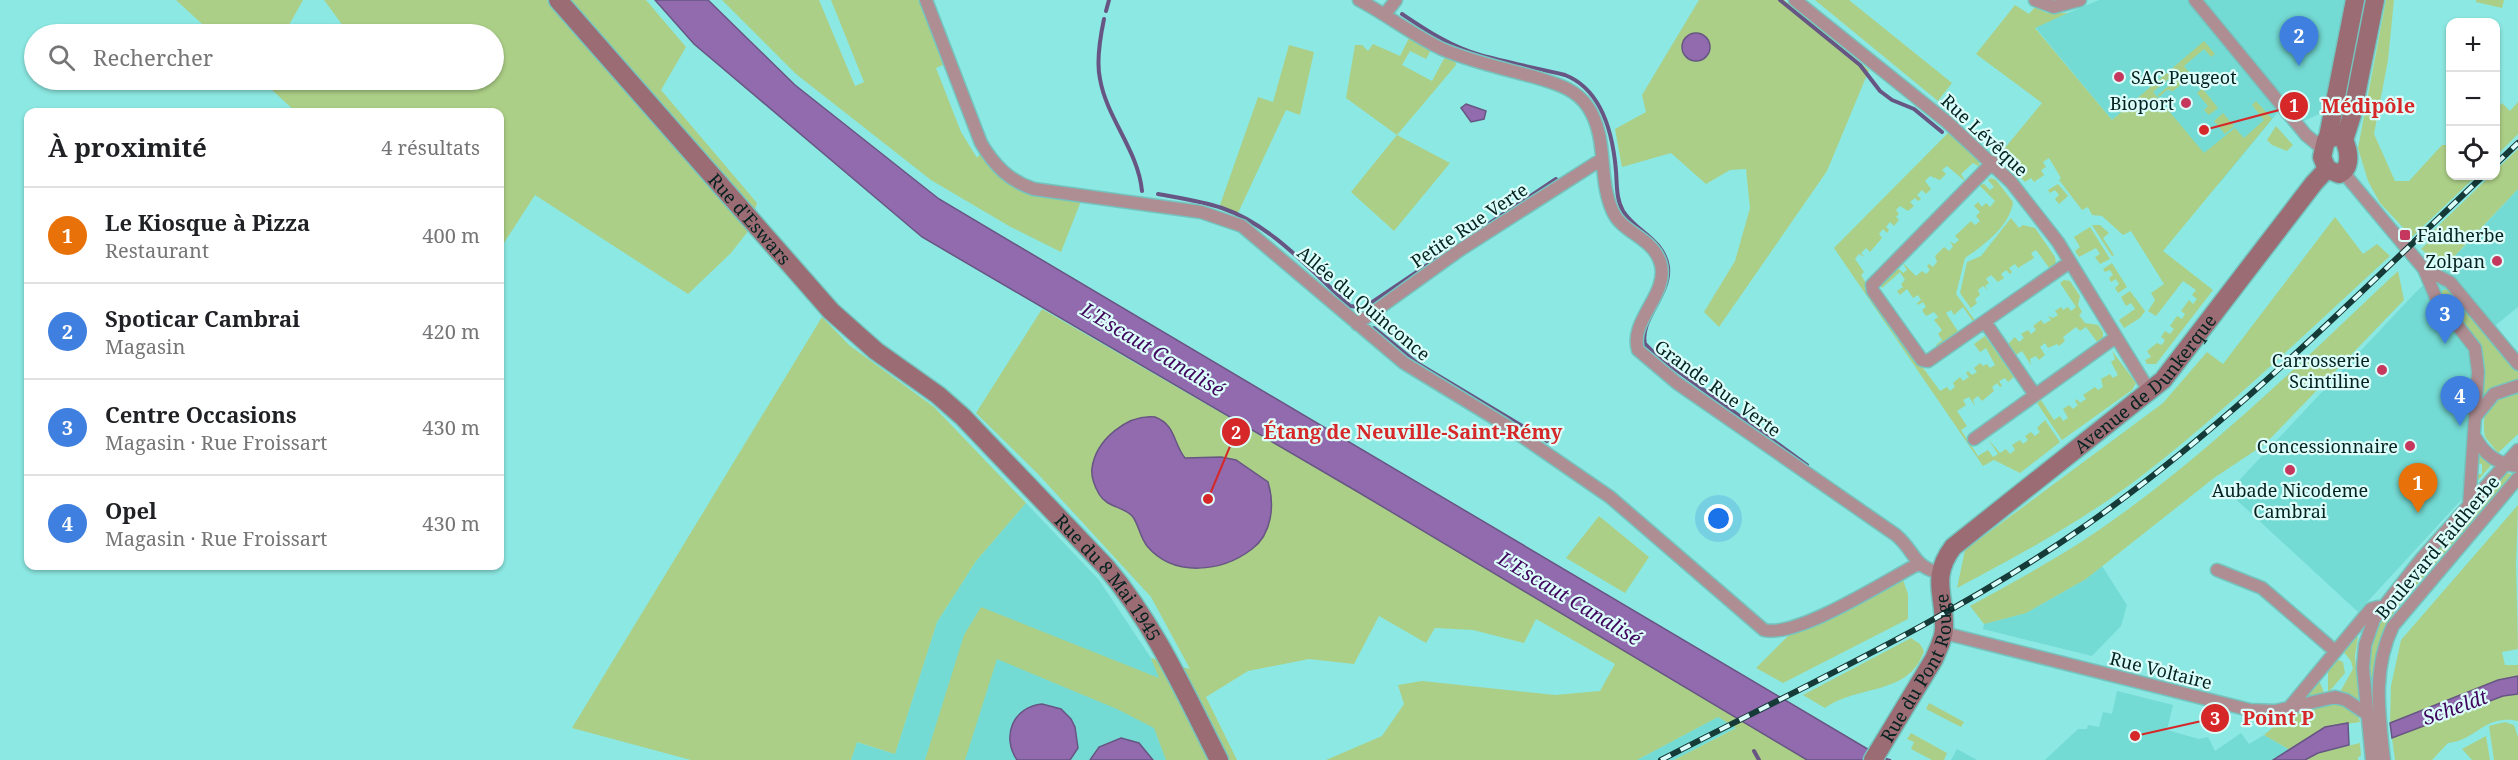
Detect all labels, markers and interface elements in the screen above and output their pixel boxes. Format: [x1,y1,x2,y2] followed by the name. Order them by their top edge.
[2280,16,2318,66] pin: 2
[2446,18,2500,180] map controls
[2446,18,2500,72] button: +
[24,24,504,90] search box
[45,41,78,74] icon: search
[93,42,213,72] text: Rechercher
[2131,65,2236,89] place label: SAC Peugeot
[2112,70,2126,84] marker: SAC Peugeot
[2446,72,2500,126] button: −
[2279,87,2427,125] callout: Médipôle
[1936,89,2034,181] street label: Rue Lévêque
[2110,91,2174,115] place label: Bioport
[2321,92,2415,119] text: Médipôle
[2289,93,2299,117] text: 1
[2179,96,2193,110] marker: Bioport
[2446,126,2500,180] button: locate
[48,129,207,165] text: À proximité
[381,134,480,161] text: 4 résultats
[703,168,797,270] street label: Rue d'Eswars
[1406,177,1532,273] street label: Petite Rue Verte
[105,207,310,237] text: Le Kiosque à Pizza
[62,222,73,249] text: 1
[422,222,480,249] text: 400 m
[2417,223,2504,247] place label: Faidherbe
[2398,228,2412,242] marker: Faidherbe
[105,237,209,264] text: Restaurant
[1293,240,1435,366] street label: Allée du Quinconce
[2426,249,2485,273] place label: Zolpan
[2490,254,2504,268] marker: Zolpan
[2426,294,2464,344] pin: 3
[1076,295,1230,403] water label: L'Escaut Canalisé
[105,303,300,333] text: Spoticar Cambrai
[2069,309,2221,458] street label: Avenue de Dunkerque
[62,318,73,345] text: 2
[422,318,480,345] text: 420 m
[105,333,185,360] text: Magasin
[1650,334,1786,442] street label: Grande Rue Verte
[2272,348,2370,393] place label: Carrosserie Scintiline
[2375,363,2389,377] marker: Carrosserie Scintiline
[2440,376,2480,426] pin: 4
[105,399,297,429] text: Centre Occasions
[1221,413,1574,451] callout: Étang de Neuville-Saint-Rémy
[62,414,73,441] text: 3
[422,414,480,441] text: 430 m
[1264,418,1563,445] text: Étang de Neuville-Saint-Rémy
[1231,420,1241,444] text: 2
[105,429,327,456] text: Magasin · Rue Froissart
[2257,434,2398,458] place label: Concessionnaire
[2403,439,2417,453] marker: Concessionnaire
[2283,463,2297,477] marker: Aubade Nicodeme Cambrai
[2398,464,2438,513] pin: 1
[2370,470,2504,624] street label: Boulevard Faidherbe
[2212,478,2368,523] place label: Aubade Nicodeme Cambrai
[105,495,157,525] text: Opel
[1704,504,1733,533] your location
[1050,509,1167,645] street label: Rue du 8 Mai 1945
[62,510,73,537] text: 4
[422,510,480,537] text: 430 m
[105,525,327,552] text: Magasin · Rue Froissart
[1493,544,1647,652] water label: L'Escaut Canalisé
[1875,592,1956,746] street label: Rue du Pont Rouge
[2107,646,2215,694] street label: Rue Voltaire
[2419,683,2492,731] water label: Scheldt
[2200,699,2326,737] callout: Point P
[2242,704,2314,731] text: Point P
[2210,706,2220,730] text: 3

